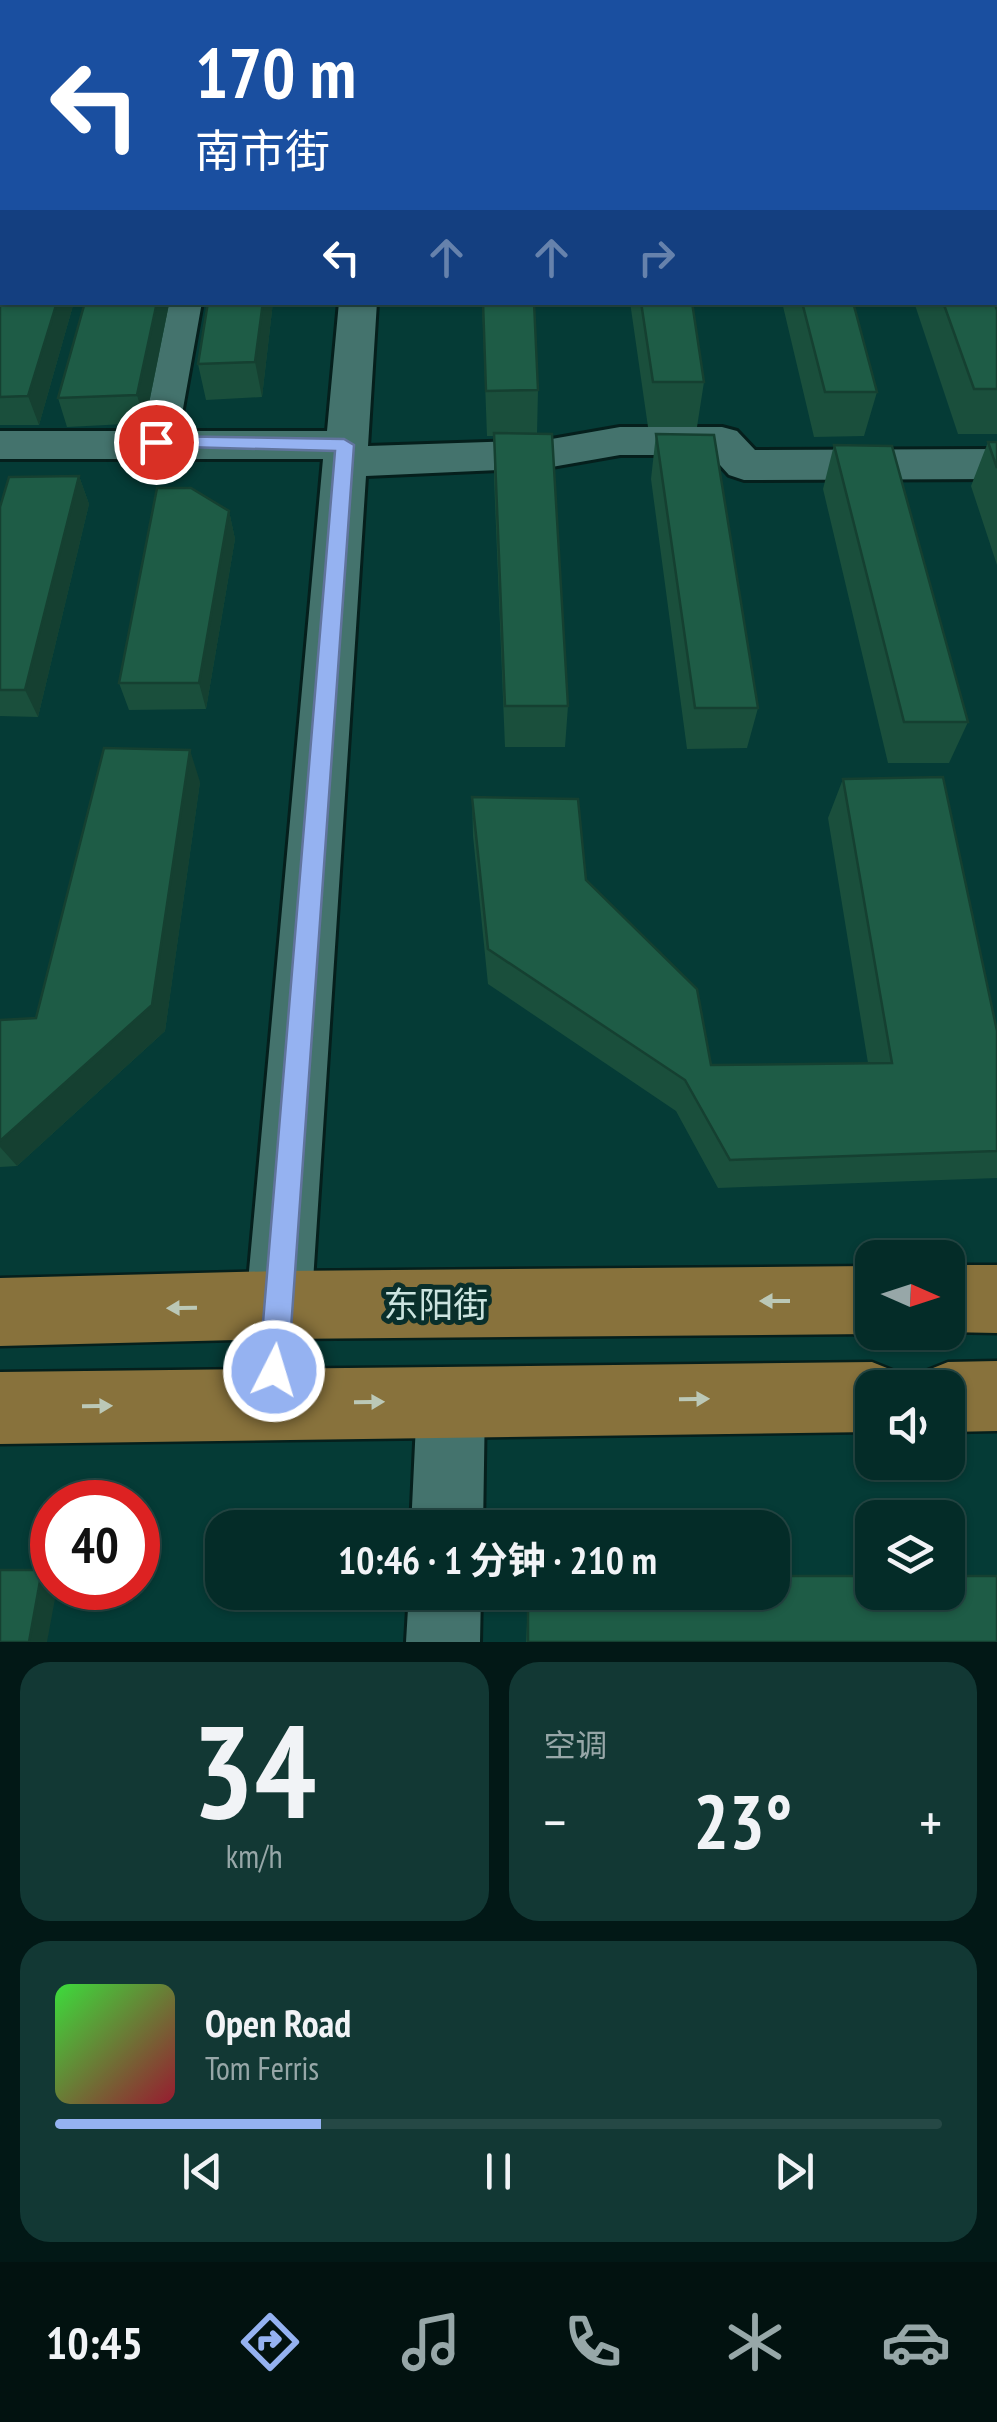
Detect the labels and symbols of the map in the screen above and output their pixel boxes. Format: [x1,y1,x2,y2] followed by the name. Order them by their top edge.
[114,400,199,485] pin
[855,1240,965,1350] north arrow
[383,1281,489,1327] street label: 东阳街
[759,1293,791,1309] one-way arrow
[165,1300,197,1316] one-way arrow
[222,1319,326,1423] position arrow
[678,1391,710,1407] one-way arrow
[353,1394,385,1410] one-way arrow
[82,1398,114,1414] one-way arrow
[30,1480,160,1610] speed limit sign: 40

